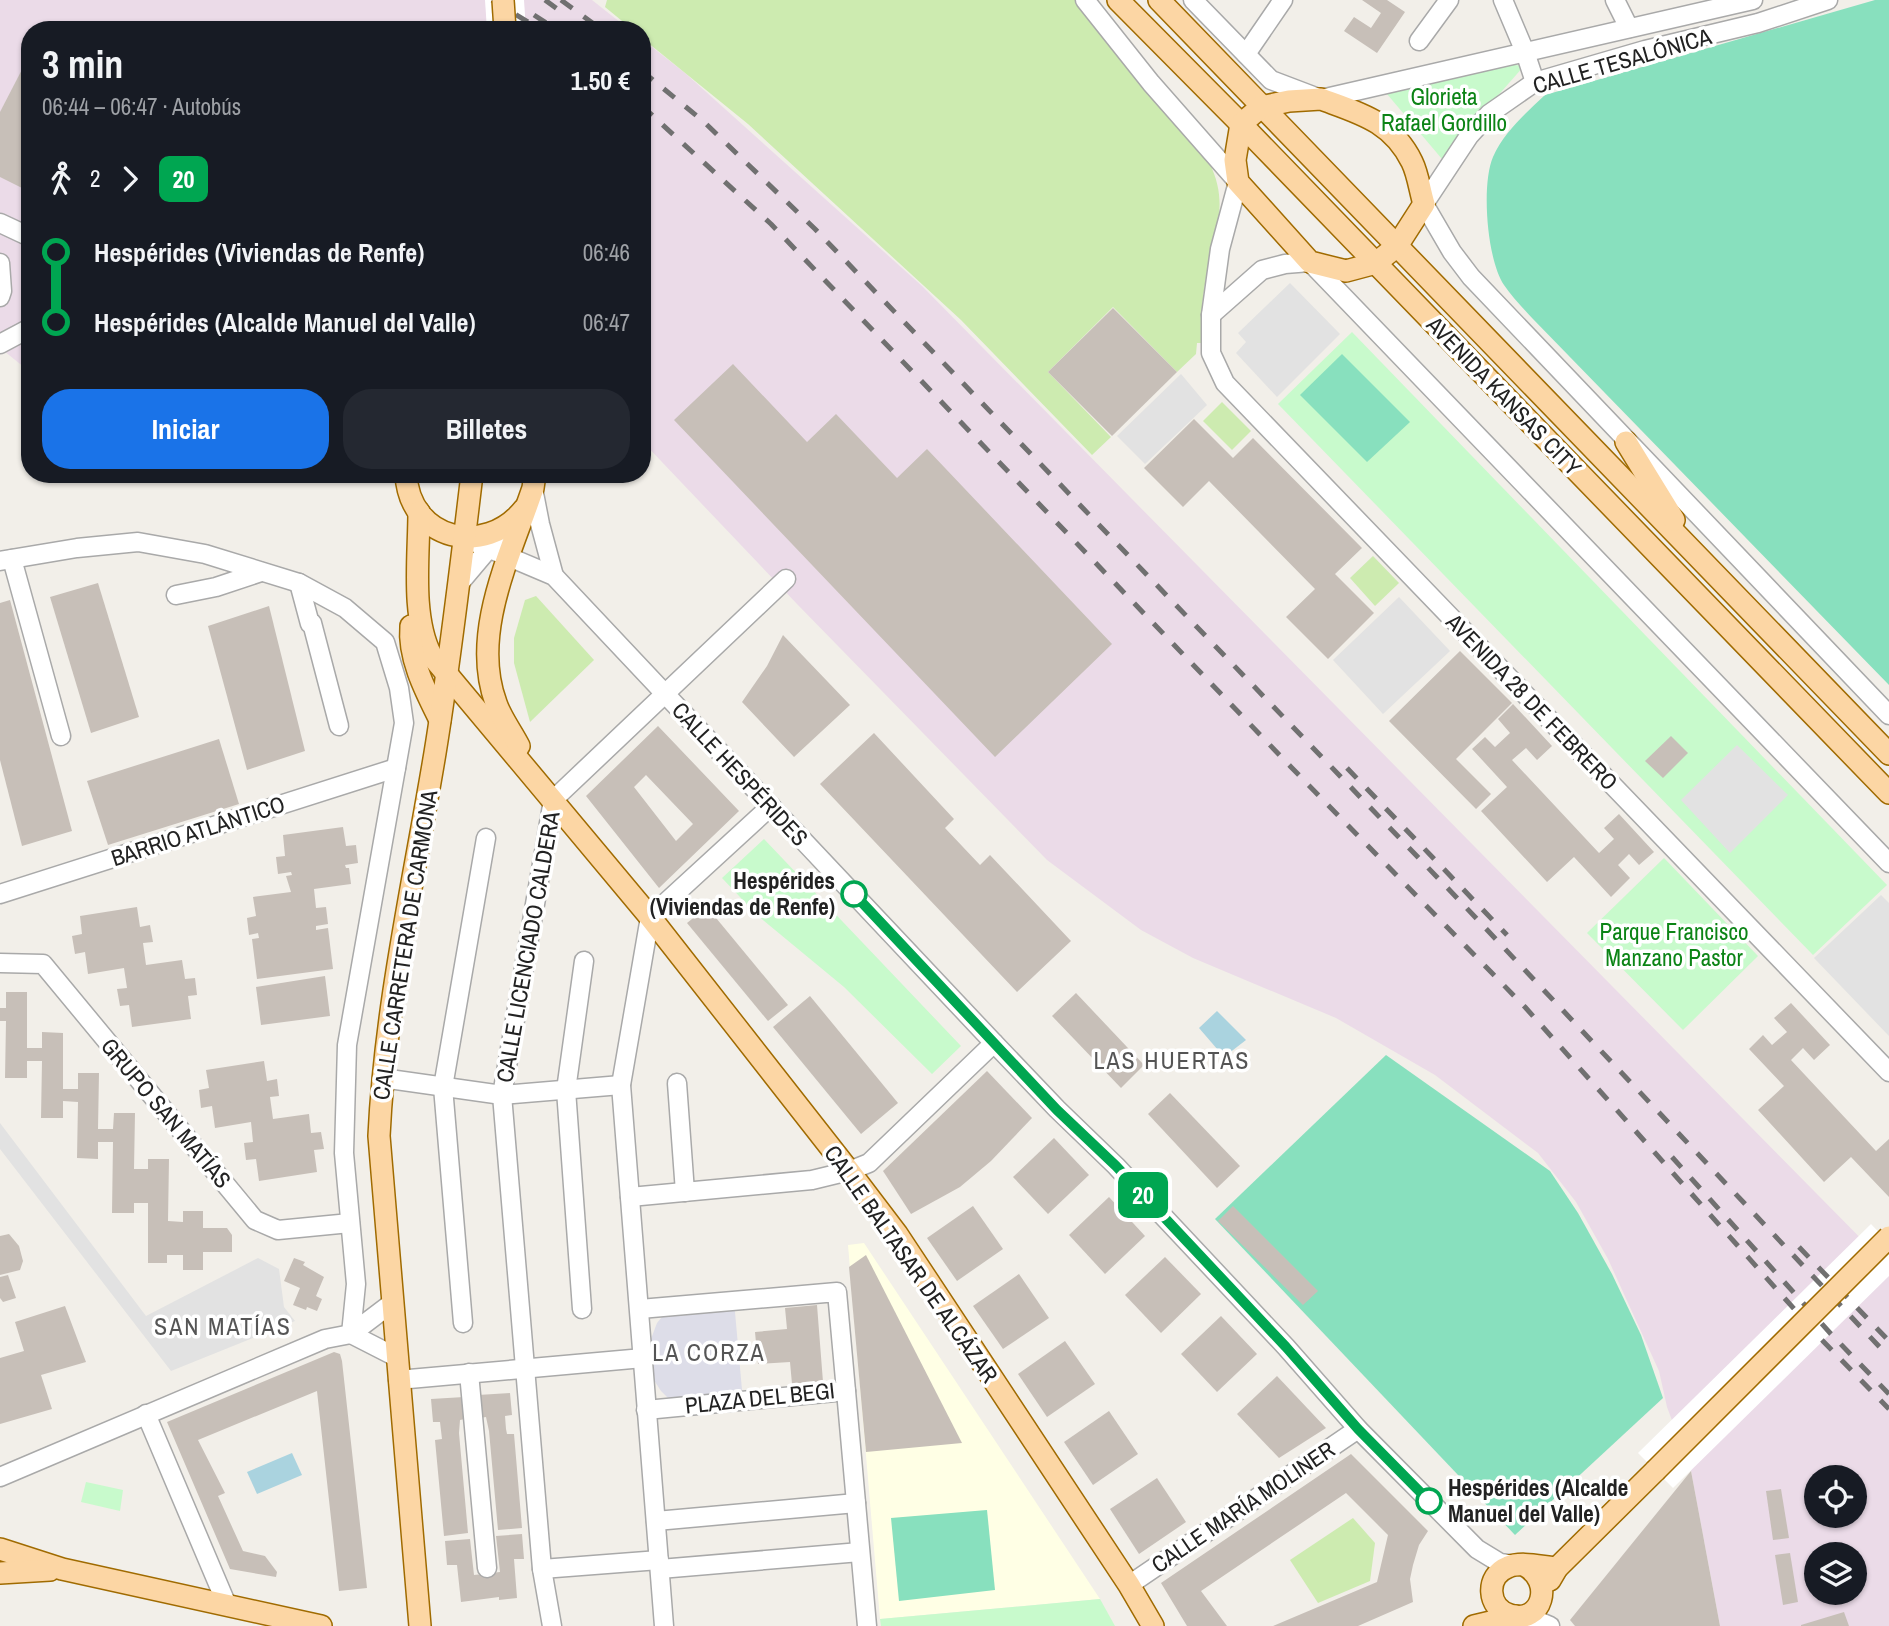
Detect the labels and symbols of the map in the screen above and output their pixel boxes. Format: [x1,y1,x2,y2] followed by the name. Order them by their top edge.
[1529,20,1715,101] street label: CALLE TESALÓNICA
[1381,81,1507,138] park label: Glorieta Rafael Gordillo
[1419,309,1589,482] street label: AVENIDA KANSAS CITY
[1439,606,1625,797] street label: AVENIDA 28 DE FEBRERO
[665,695,815,852] street label: CALLE HESPÉRIDES
[365,787,444,1102] street label: CALLE CARRETERA DE CARMONA
[107,788,289,873] street label: BARRIO ATLÁNTICO
[488,809,567,1085] street label: CALLE LICENCIADO CALDERA
[650,865,835,922] place label: Hespérides (Viviendas de Renfe)
[841,881,867,907] marker: Hespérides (Viviendas de Renfe)
[1600,916,1748,973] park label: Parque Francisco Manzano Pastor
[94,1031,238,1194] street label: GRUPO SAN MATÍAS
[1094,1044,1250,1076] district label: LAS HUERTAS
[817,1139,1006,1389] street label: CALLE BALTASAR DE ALCÁZAR
[1112,1172,1174,1218] line badge: 20
[154,1310,292,1342] district label: SAN MATÍAS
[652,1336,766,1368] district label: LA CORZA
[684,1374,836,1421] street label: PLAZA DEL BEGI
[1145,1433,1341,1580] street label: CALLE MARÍA MOLINER
[1448,1472,1628,1529] place label: Hespérides (Alcalde Manuel del Valle)
[1416,1488,1442,1514] marker: Hespérides (Alcalde Manuel del Valle)

